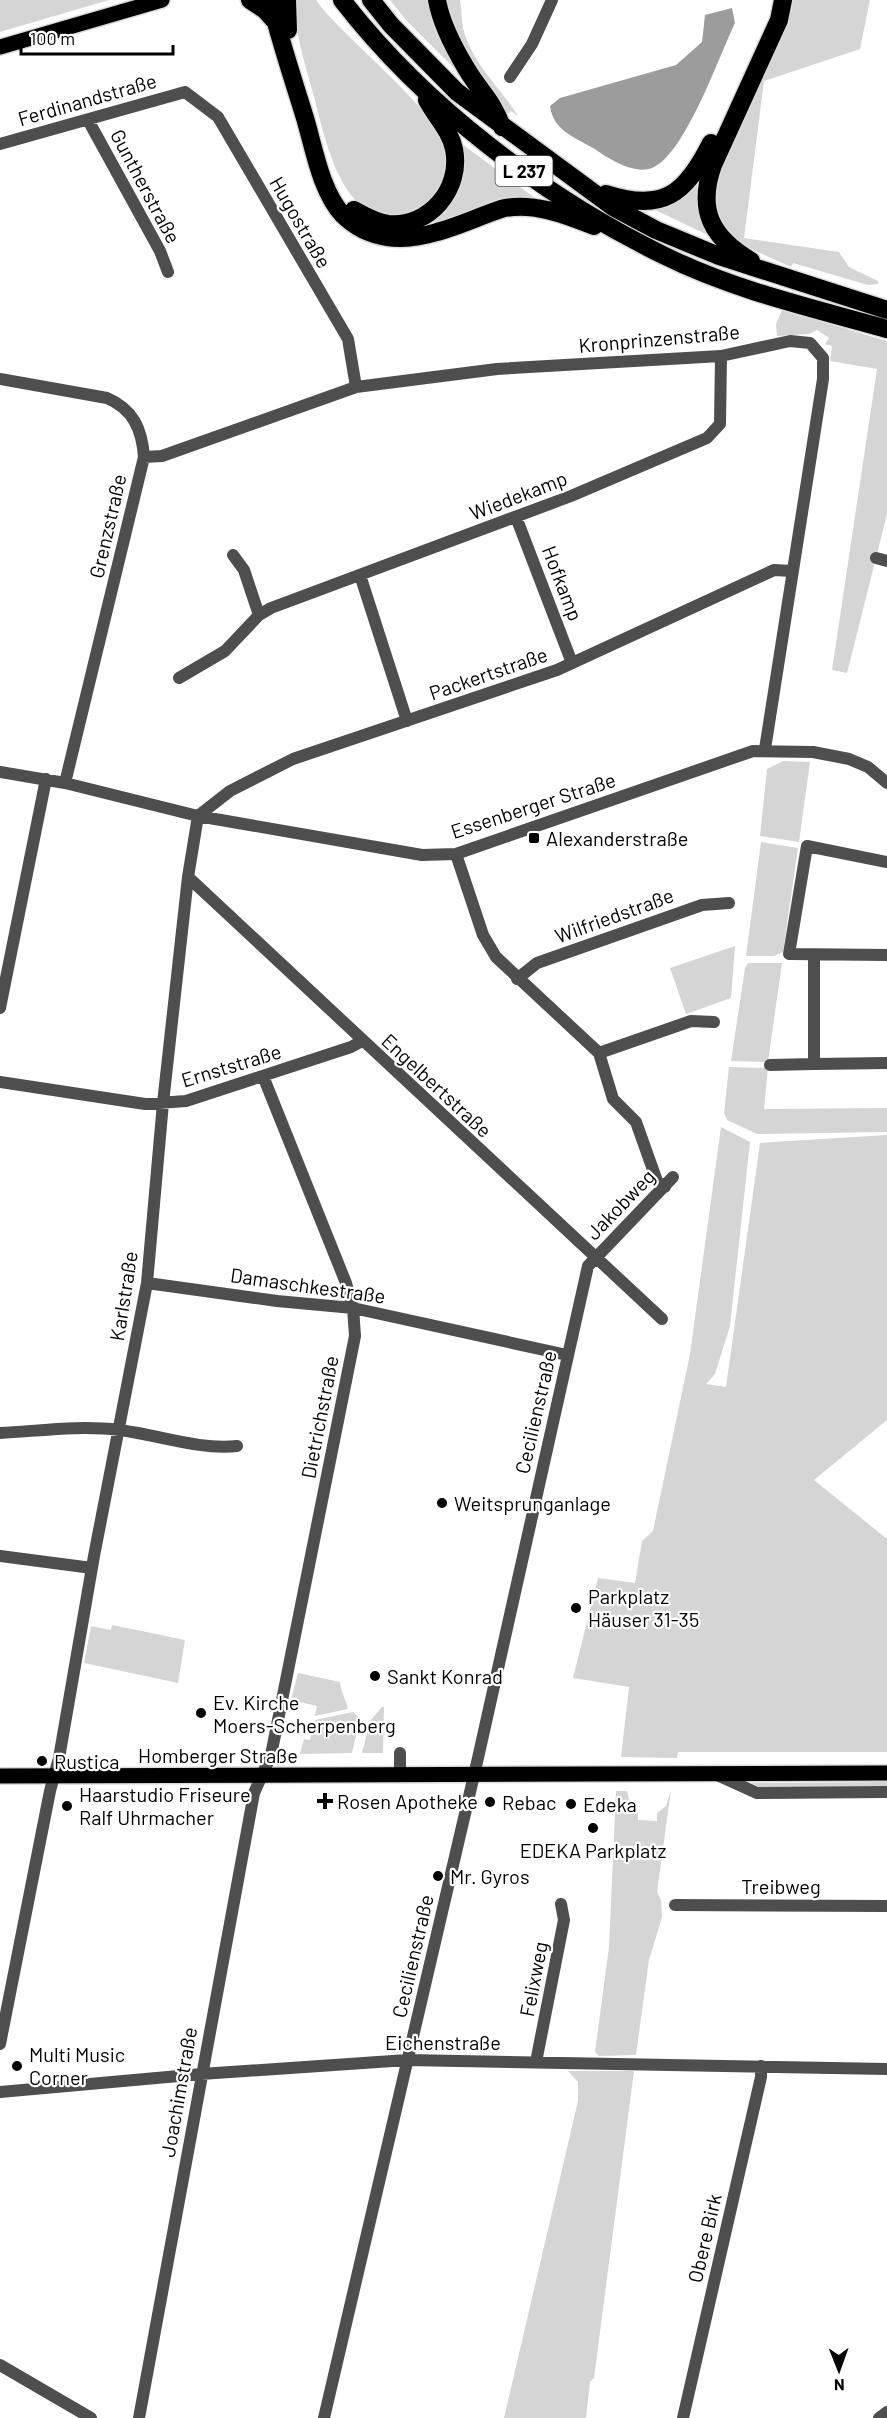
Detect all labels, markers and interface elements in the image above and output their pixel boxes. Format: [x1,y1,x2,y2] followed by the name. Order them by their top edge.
[21,18,172,56] scale bar
[30,27,75,49] text: 100 m
[15,68,159,130] street label: Ferdinandstraße
[106,125,186,247] street label: Guntherstraße
[496,156,552,186] road number: L 237
[265,172,337,272] street label: Hugostraße
[577,319,741,357] street label: Kronprinzenstraße
[466,465,570,525] street label: Wiedekamp
[83,472,131,580] street label: Grenzstraße
[538,542,588,624] street label: Hofkamp
[426,642,550,704] street label: Packertstraße
[448,767,618,843] street label: Essenberger Straße
[546,826,688,850] place label: Alexanderstraße
[527,831,541,845] marker: Alexanderstraße
[551,882,677,948] street label: Wilfriedstraße
[377,1028,497,1142] street label: Engelbertstraße
[178,1038,284,1092] street label: Ernststraße
[581,1164,659,1244] street label: Jakobweg
[104,1249,142,1343] street label: Karlstraße
[229,1262,387,1308] street label: Damaschkestraße
[509,1348,561,1476] street label: Cecilienstraße
[295,1353,343,1481] street label: Dietrichstraße
[454,1491,611,1515] place label: Weitsprunganlage
[435,1496,449,1510] marker: Weitsprunganlage
[588,1584,699,1631] place label: Parkplatz Häuser 31-35
[569,1601,583,1615] marker: Parkplatz Häuser 31-35
[387,1664,503,1688] place label: Sankt Konrad
[368,1669,382,1683] marker: Sankt Konrad
[213,1690,396,1737] place label: Ev. Kirche Moers-Scherpenberg
[194,1706,208,1720] marker: Ev. Kirche Moers-Scherpenberg
[138,1743,298,1767] street label: Homberger Straße
[54,1749,120,1773] place label: Rustica
[35,1754,49,1768] marker: Rustica
[79,1782,251,1829] place label: Haarstudio Friseure Ralf Uhrmacher
[337,1789,478,1813] place label: Rosen Apotheke
[502,1790,556,1814] place label: Rebac
[583,1792,637,1816] place label: Edeka
[318,1794,332,1808] marker: Rosen Apotheke
[483,1795,497,1809] marker: Rebac
[564,1797,578,1811] marker: Edeka
[60,1799,74,1813] marker: Haarstudio Friseure Ralf Uhrmacher
[586,1821,600,1835] marker: EDEKA Parkplatz
[520,1838,666,1862] place label: EDEKA Parkplatz
[450,1864,530,1888] place label: Mr. Gyros
[431,1869,445,1883] marker: Mr. Gyros
[741,1874,821,1898] street label: Treibweg
[386,1892,438,2020] street label: Cecilienstraße
[514,1939,552,2019] street label: Felixweg
[155,2025,201,2159] street label: Joachimstraße
[385,2030,501,2054] street label: Eichenstraße
[29,2042,125,2089] place label: Multi Music Corner
[10,2059,24,2073] marker: Multi Music Corner
[682,2191,726,2285] street label: Obere Birk
[809,2340,869,2400] north arrow
[834,2376,845,2395] text: N

